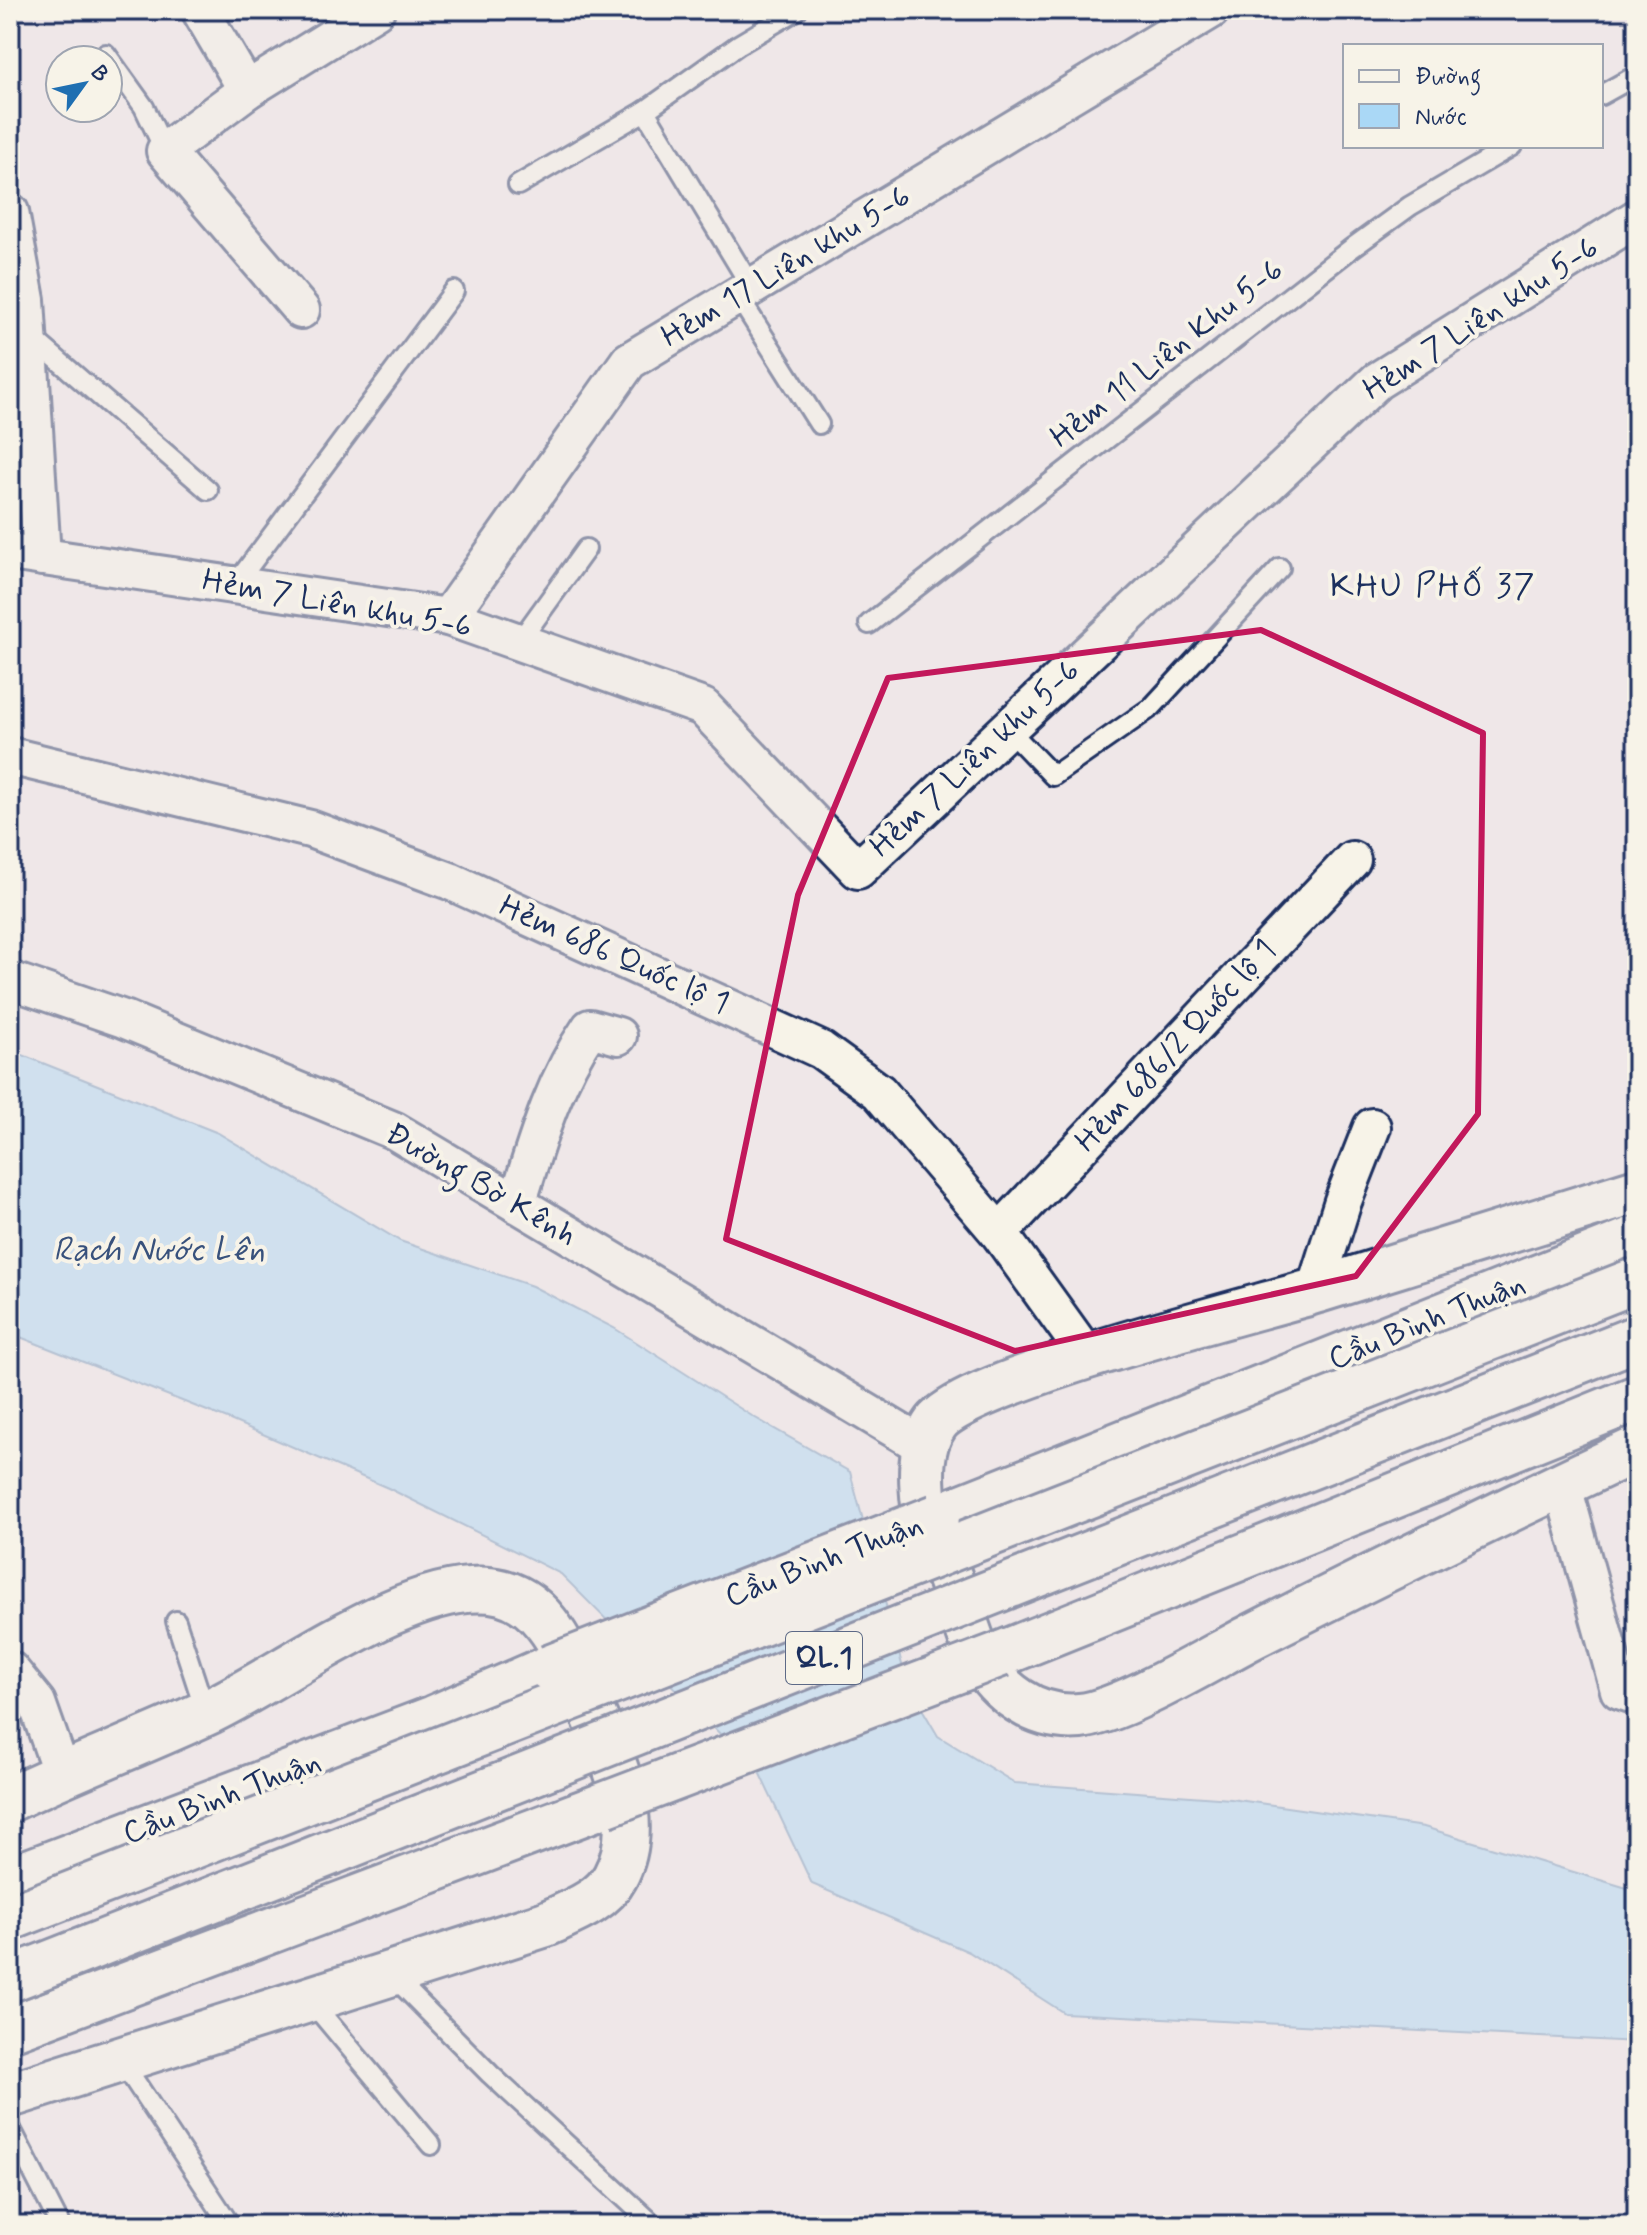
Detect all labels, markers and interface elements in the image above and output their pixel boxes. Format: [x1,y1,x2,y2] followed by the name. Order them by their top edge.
[44,44,124,124] north arrow
[1343,44,1603,148] legend
[84,61,115,88] text: B
[1415,62,1481,96] text: Đường
[1415,102,1467,133] text: Nước
[654,176,918,358] street label: Hẻm 17 Liên khu 5-6
[1355,227,1607,411] street label: Hẻm 7 Liên khu 5-6
[1042,250,1292,458] street label: Hẻm 11 Liên Khu 5-6
[199,560,475,648] street label: Hẻm 7 Liên khu 5-6
[1330,564,1536,609] district label: KHU PHỐ 37
[861,651,1089,867] street label: Hẻm 7 Liên khu 5-6
[492,886,736,1024] street label: Hẻm 686 Quốc lộ 1
[1066,930,1286,1162] street label: Hẻm 686/2 Quốc lộ 1
[376,1113,584,1259] street label: Đường Bờ Kênh
[53,1228,265,1273] water label: Rạch Nước Lên
[1322,1263,1532,1381] street label: Cầu Bình Thuận
[719,1504,929,1618] street label: Cầu Bình Thuận
[786,1632,862,1684] road number: QL.1
[117,1741,327,1855] street label: Cầu Bình Thuận

